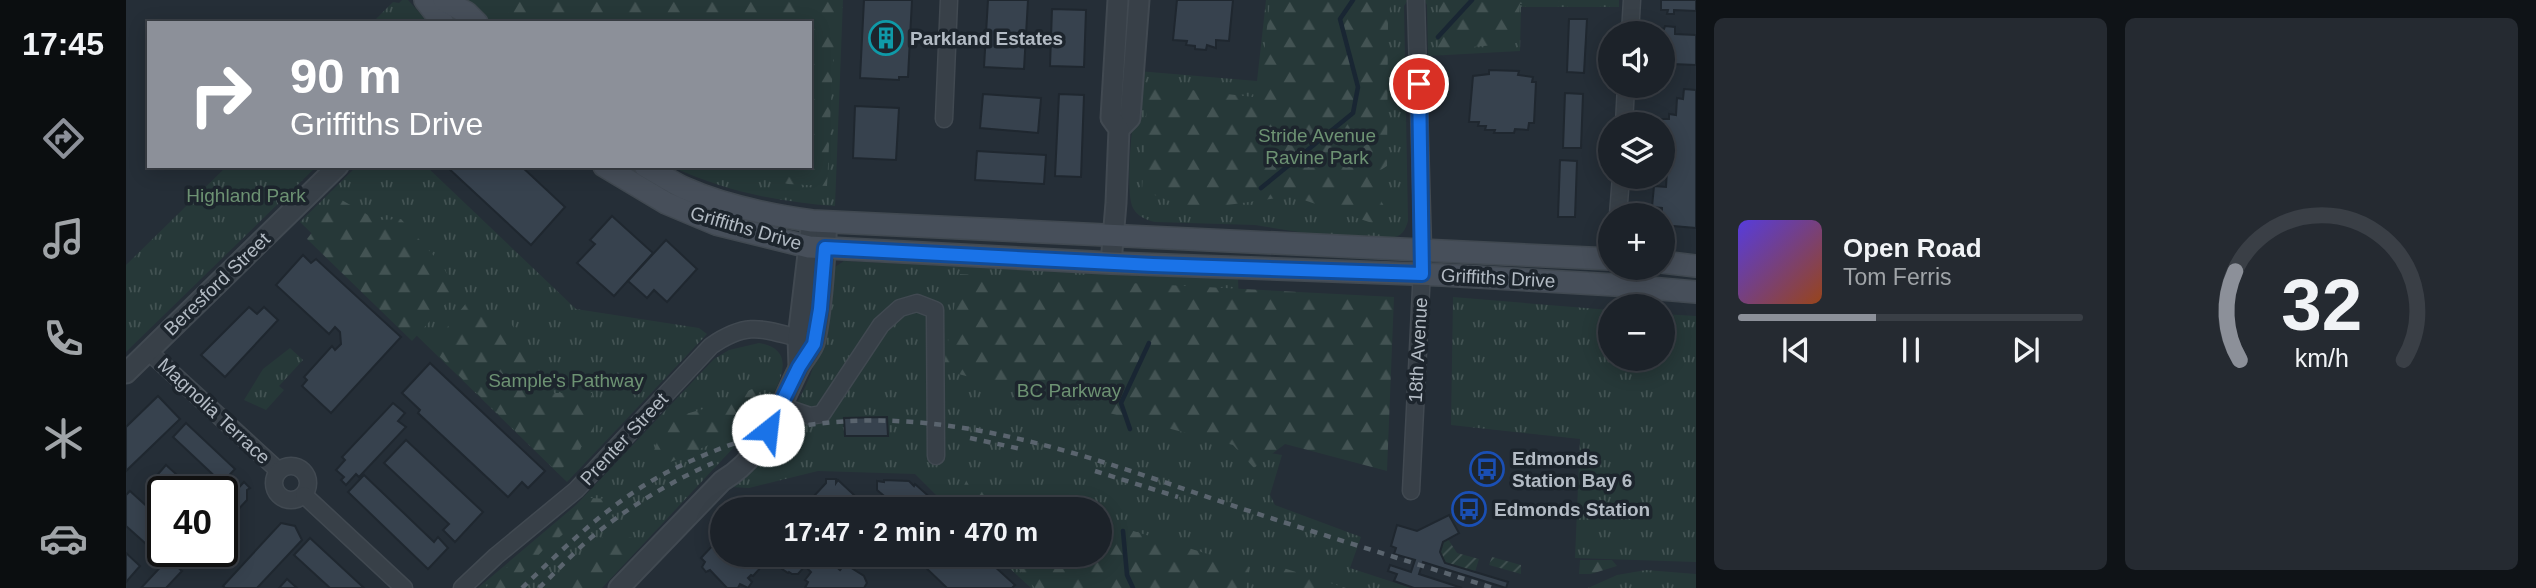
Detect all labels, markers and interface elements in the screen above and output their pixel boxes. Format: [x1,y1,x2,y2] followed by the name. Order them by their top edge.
[867,19,905,57] building icon: Parkland Estates
[1598,21,1675,371] map controls
[1598,21,1675,98] button: sound
[22,26,104,62] text: 17:45
[910,28,1063,49] place label: Parkland Estates
[175,49,266,140] icon: right
[290,49,402,103] text: 90 m
[1389,54,1449,114] pin
[1400,65,1438,103] icon: arrive
[290,106,483,142] text: Griffiths Drive
[1598,112,1675,189] button: layers
[39,114,88,163] icon: directions
[1258,125,1376,168] park label: Stride Avenue Ravine Park
[186,185,306,206] park label: Highland Park
[688,202,804,254] street label: Griffiths Drive
[1598,203,1675,280] button: +
[39,214,88,263] icon: music
[160,228,275,340] street label: Beresford Street
[1843,233,1982,263] text: Open Road
[1843,264,1952,290] text: Tom Ferris
[2281,264,2362,345] text: 32
[1440,265,1556,291] street label: Griffiths Drive
[1598,294,1675,371] button: −
[1405,297,1431,403] street label: 18th Avenue
[39,314,88,363] icon: phone
[1777,331,1815,369] icon: previous
[1892,331,1930,369] icon: pause
[2007,331,2045,369] icon: next
[2294,344,2349,372] text: km/h
[154,354,274,468] street label: Magnolia Terrace
[488,370,644,391] park label: Sample's Pathway
[1017,380,1122,401] park label: BC Parkway
[576,388,673,489] street label: Prenter Street
[731,393,805,467] position arrow
[39,414,88,463] icon: climate
[1512,448,1632,491] place label: Edmonds Station Bay 6
[1468,450,1506,488] bus stop icon: Edmonds Station Bay 6
[147,476,238,567] speed limit sign: 40
[1450,490,1488,528] bus stop icon: Edmonds Station
[1494,499,1650,520] place label: Edmonds Station
[39,514,88,563] icon: car
[784,517,1038,547] text: 17:47 · 2 min · 470 m

